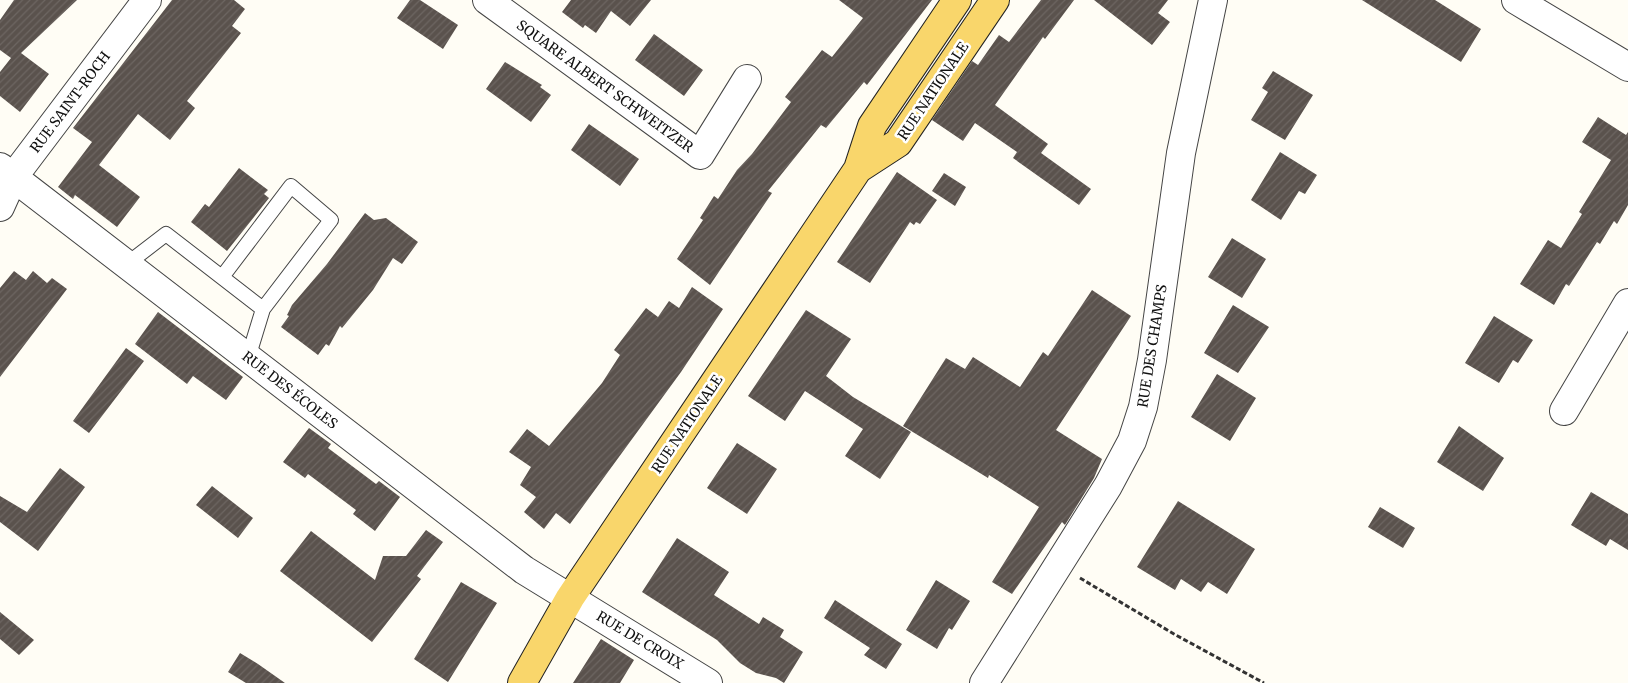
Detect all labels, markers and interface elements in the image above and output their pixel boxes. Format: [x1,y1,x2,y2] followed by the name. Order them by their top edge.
[513,16,697,156] street label: SQUARE ALBERT SCHWEITZER
[894,39,972,143] street label: RUE NATIONALE
[26,48,114,156] street label: RUE SAINT-ROCH
[1133,283,1171,409] street label: RUE DES CHAMPS
[239,347,341,433] street label: RUE DES ÉCOLES
[648,372,726,476] street label: RUE NATIONALE
[593,607,687,673] street label: RUE DE CROIX

